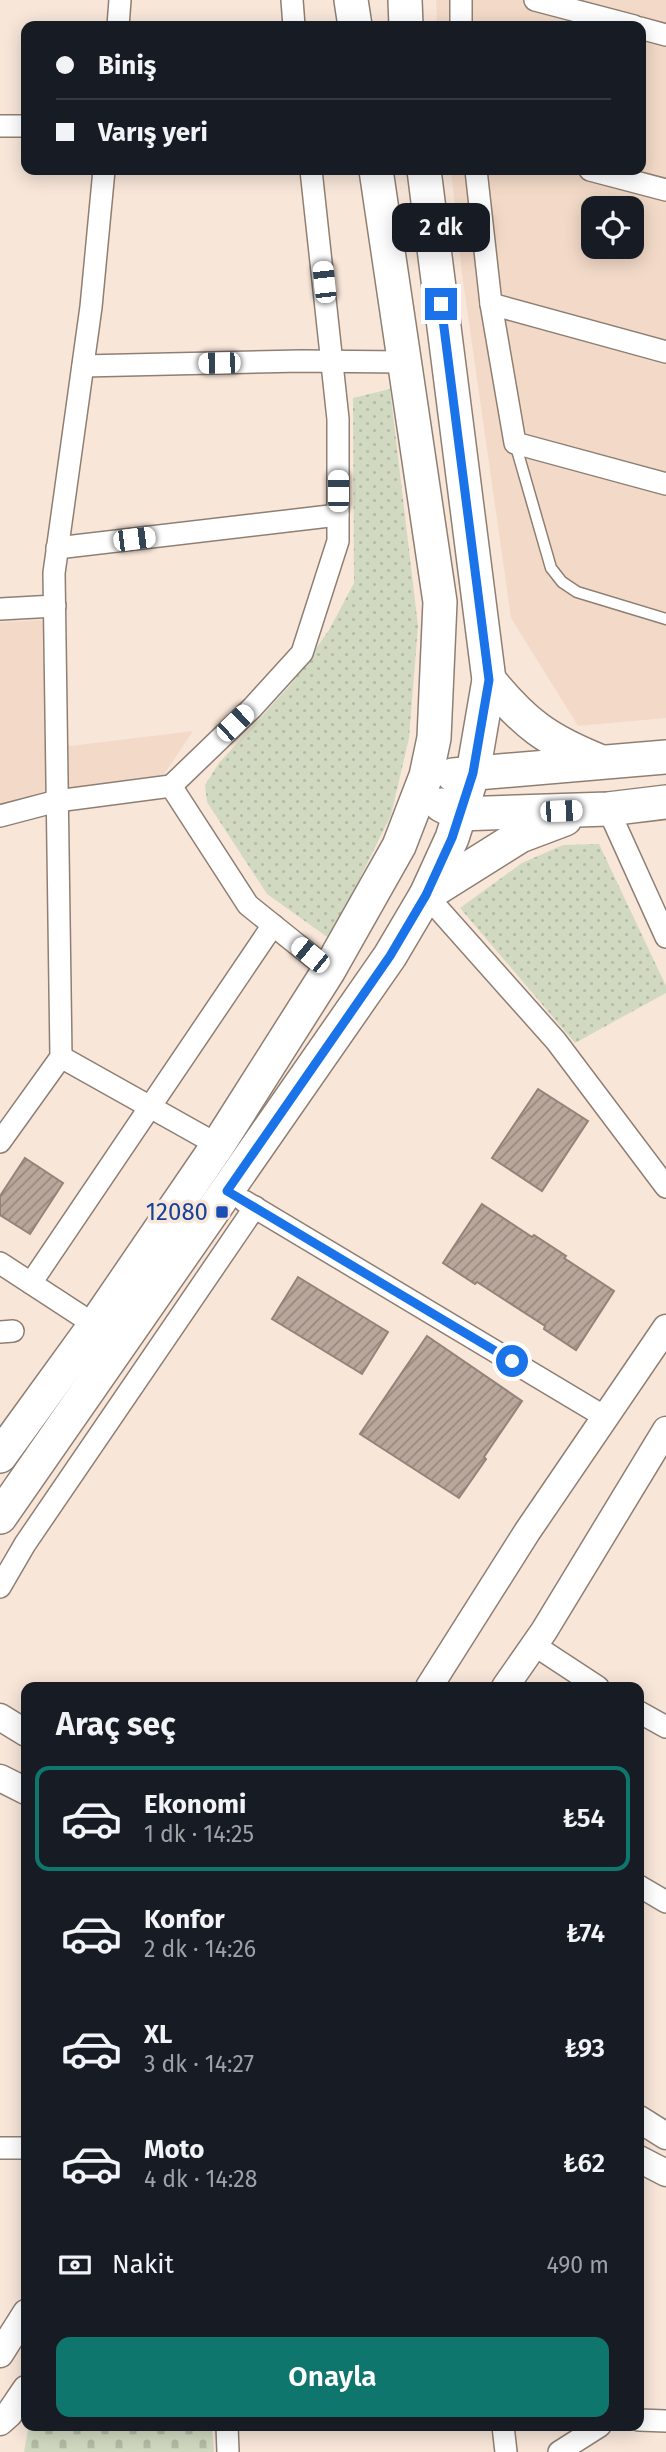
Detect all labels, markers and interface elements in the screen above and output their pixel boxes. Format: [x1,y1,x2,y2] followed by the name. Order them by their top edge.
[98,50,156,81] text: Biniş
[98,117,208,148] text: Varış yeri
[581,196,644,259] map controls
[581,196,644,259] button: locate
[392,202,490,252] callout: 2 dk
[419,213,463,241] text: 2 dk
[312,260,337,304] car
[425,288,457,320] route end
[198,352,241,374] car
[328,470,349,512] car
[112,526,157,552] car
[213,701,258,745] car
[540,800,583,822] car
[288,934,333,976] car
[146,1198,208,1226] place label: 12080
[214,1204,230,1220] marker: 12080
[496,1345,528,1377] route start
[56,1705,176,1743] text: Araç seç
[60,1787,123,1850] icon: car
[144,1789,246,1820] text: Ekonomi
[563,1803,605,1834] text: ₺54
[144,1820,254,1848] text: 1 dk · 14:25
[60,1902,123,1965] icon: car
[144,1904,225,1935] text: Konfor
[566,1918,605,1949] text: ₺74
[144,1935,256,1963] text: 2 dk · 14:26
[60,2017,123,2080] icon: car
[144,2019,172,2050] text: XL
[564,2033,605,2064] text: ₺93
[144,2050,254,2078] text: 3 dk · 14:27
[60,2132,123,2195] icon: car
[144,2134,204,2165] text: Moto
[563,2148,605,2179] text: ₺62
[144,2165,257,2193] text: 4 dk · 14:28
[56,2246,94,2284] icon: cash
[112,2249,174,2280] text: Nakit
[547,2251,609,2279] text: 490 m
[56,2337,609,2417] button: Onayla

